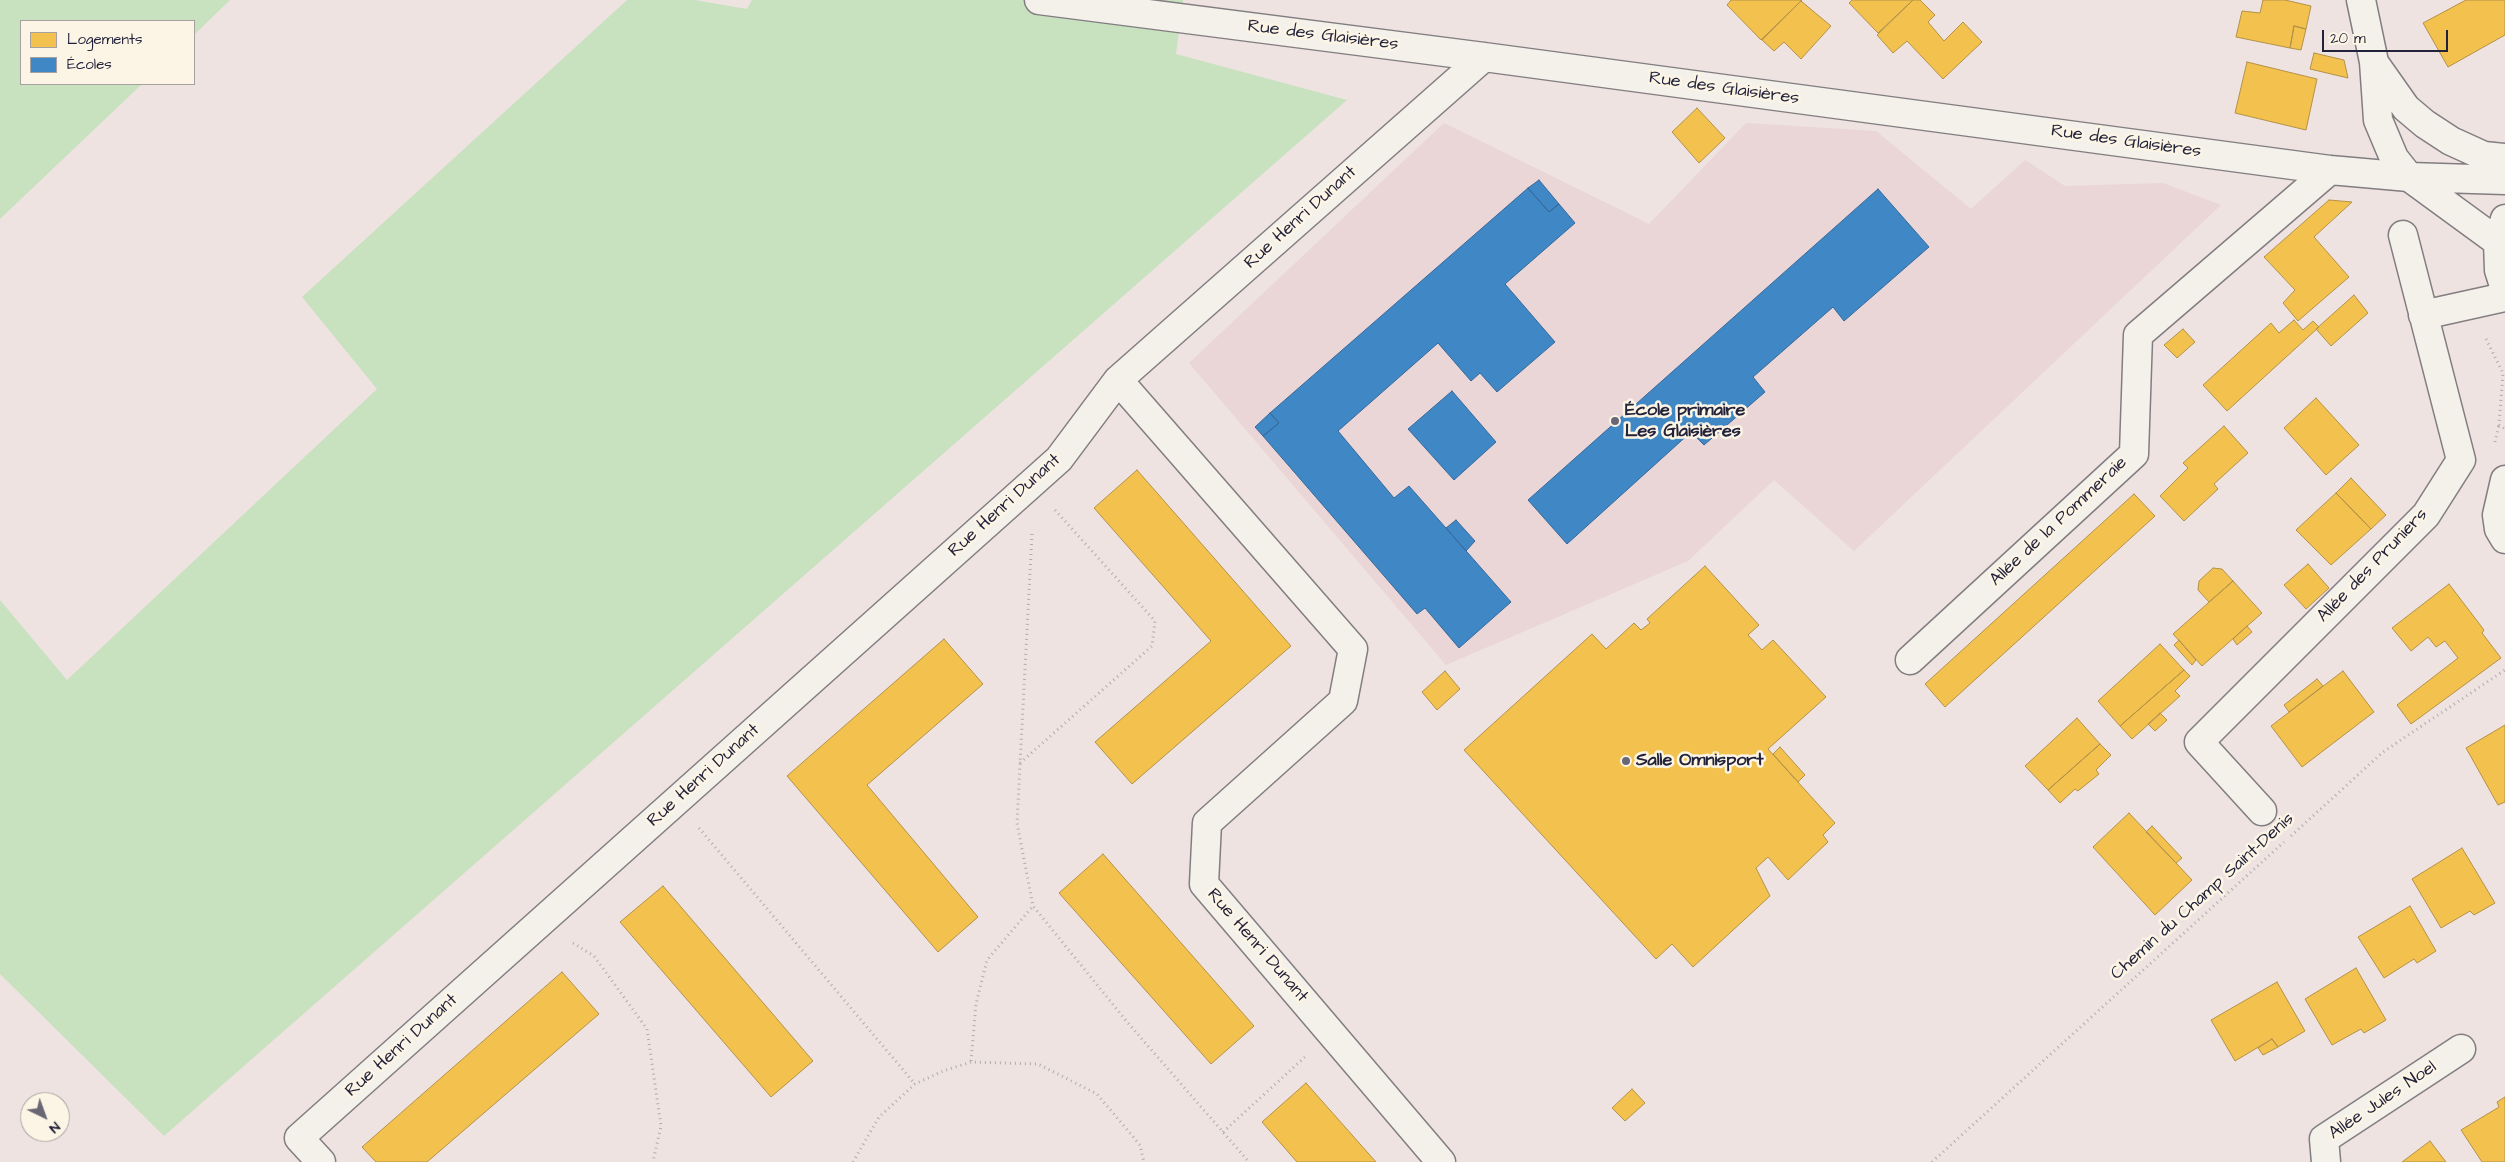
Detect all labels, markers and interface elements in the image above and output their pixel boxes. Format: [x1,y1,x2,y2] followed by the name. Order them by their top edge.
[1246,16,1400,56] street label: Rue des Glaisières
[20,20,195,85] legend
[2325,20,2451,52] scale bar
[2330,28,2366,49] text: 20 m
[67,29,143,50] text: Logements
[67,54,112,75] text: Écoles
[1647,68,1801,110] street label: Rue des Glaisières
[2049,121,2203,163] street label: Rue des Glaisières
[1240,162,1362,274] street label: Rue Henri Dunant
[1625,400,1745,442] place label: École primaire Les Glaisières
[1609,415,1621,427] marker: École primaire Les Glaisières
[944,450,1066,562] street label: Rue Henri Dunant
[1986,453,2132,591] street label: Allée de la Pommeraie
[2313,505,2433,627] street label: Allée des Pruniers
[643,720,765,832] street label: Rue Henri Dunant
[1636,750,1764,772] place label: Salle Omnisport
[1620,755,1632,767] marker: Salle Omnisport
[2107,809,2299,985] street label: Chemin du Champ Saint-Denis
[1202,885,1312,1007] street label: Rue Henri Dunant
[341,990,463,1102] street label: Rue Henri Dunant
[2325,1057,2441,1145] street label: Allée Jules Noel
[20,1092,70,1142] north arrow
[44,1117,64,1138] text: N

